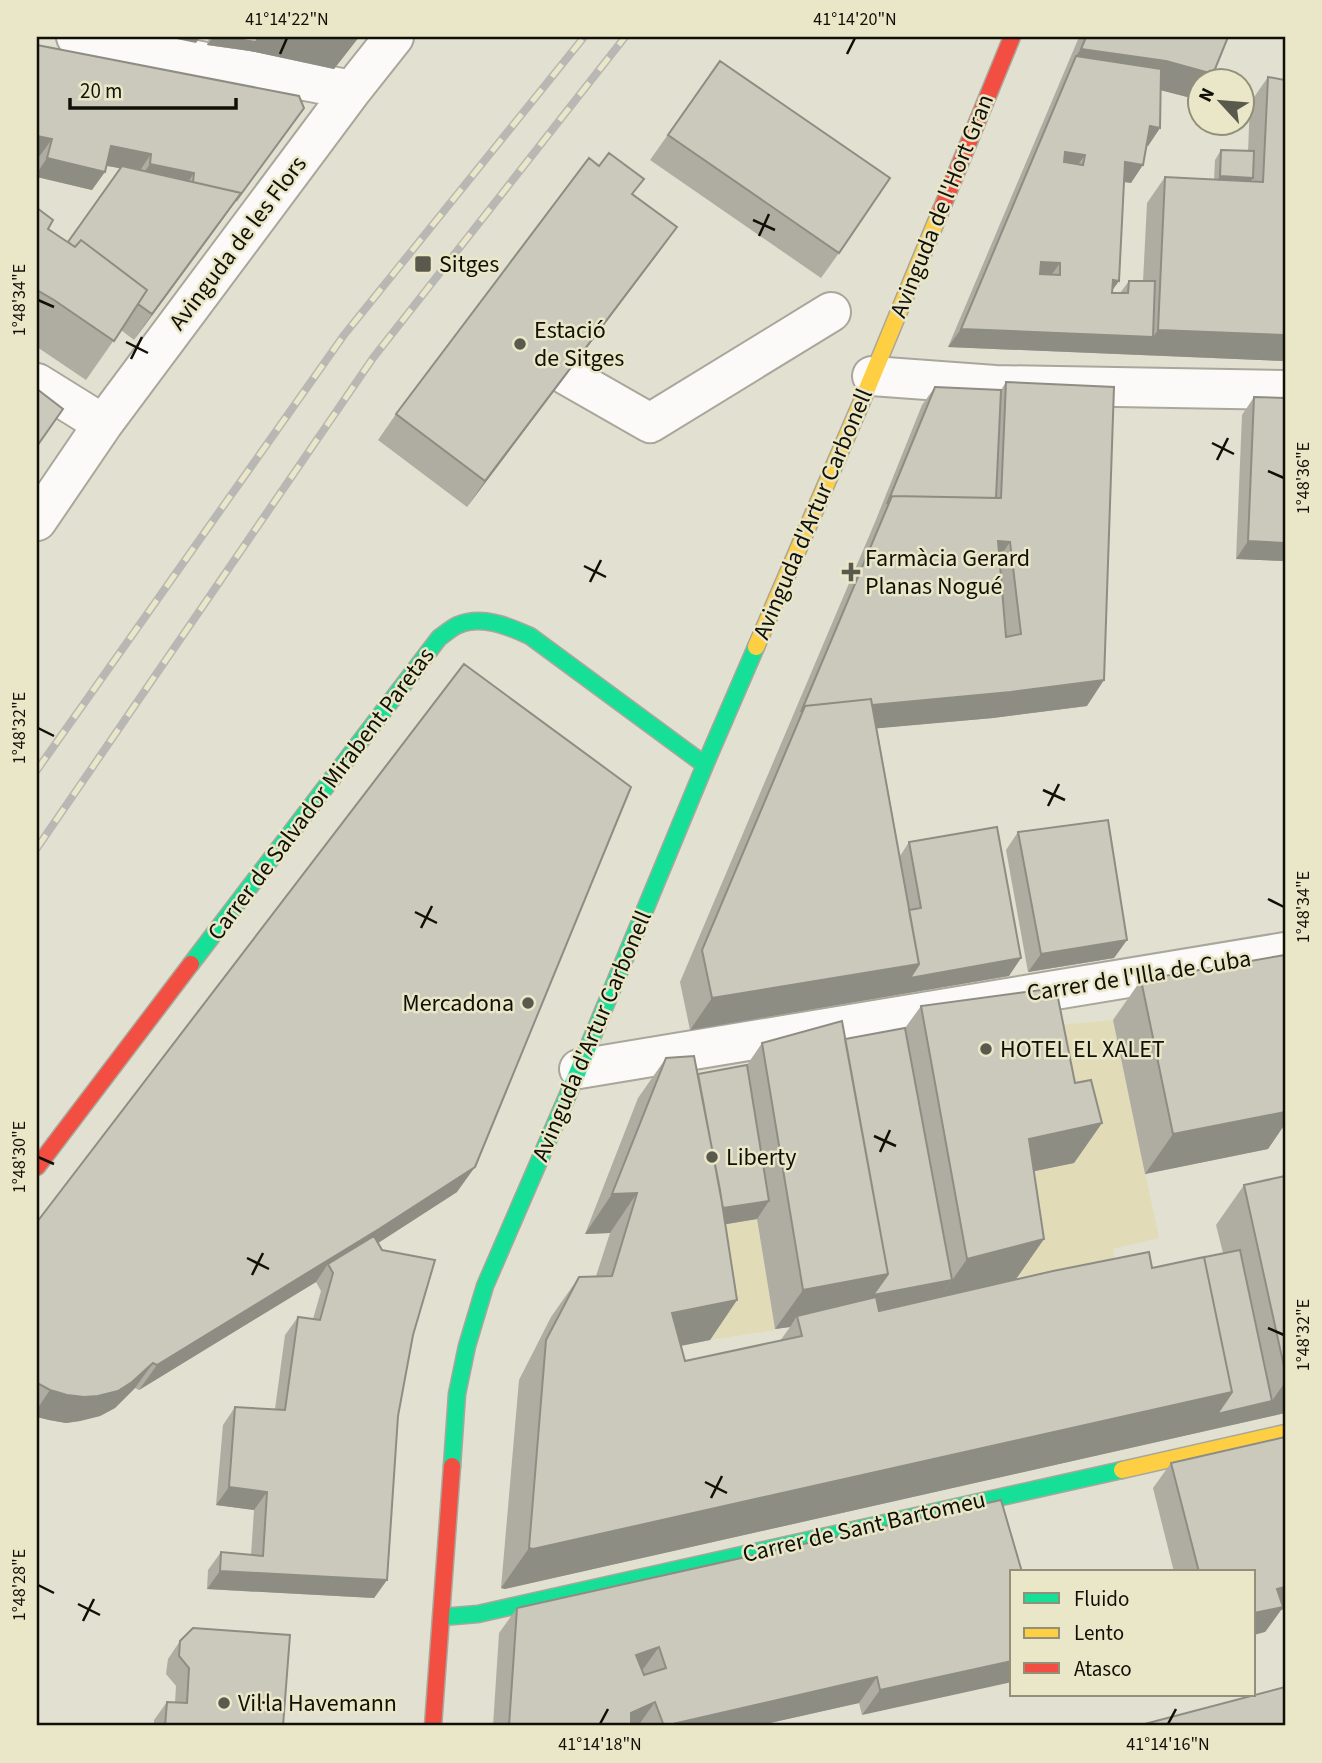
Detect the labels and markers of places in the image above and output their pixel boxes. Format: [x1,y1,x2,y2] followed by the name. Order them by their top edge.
[439,247,499,282] place label: Sitges
[413,254,433,274] marker: Sitges
[534,313,624,376] place label: Estació de Sitges
[512,336,528,352] marker: Estació de Sitges
[865,541,1030,604] place label: Farmàcia Gerard Planas Nogué
[843,564,859,580] marker: Farmàcia Gerard Planas Nogué
[402,986,514,1021] place label: Mercadona
[520,995,536,1011] marker: Mercadona
[1000,1032,1165,1067] place label: HOTEL EL XALET
[978,1041,994,1057] marker: HOTEL EL XALET
[726,1140,796,1175] place label: Liberty
[704,1149,720,1165] marker: Liberty
[238,1686,397,1721] place label: Vil·la Havemann
[216,1695,232,1711] marker: Vil·la Havemann

